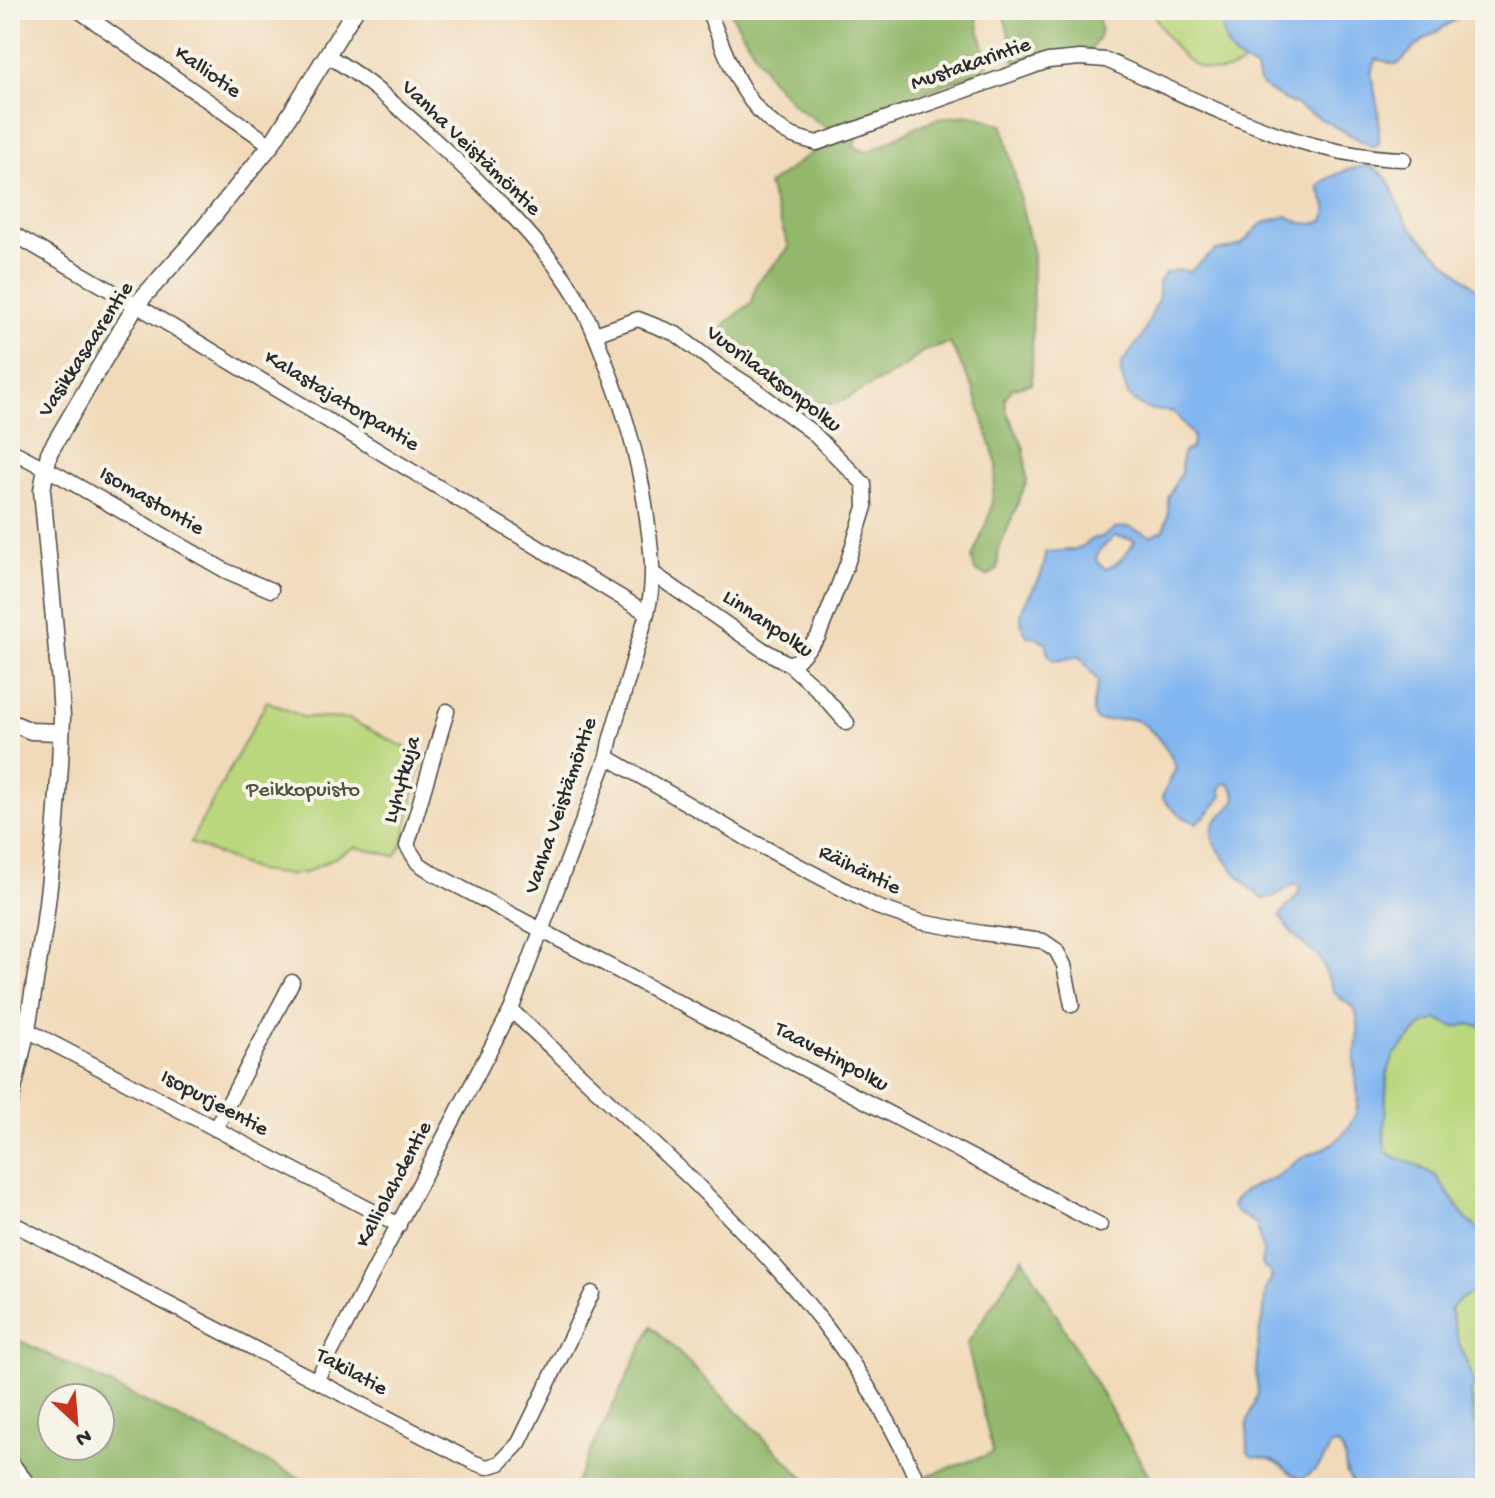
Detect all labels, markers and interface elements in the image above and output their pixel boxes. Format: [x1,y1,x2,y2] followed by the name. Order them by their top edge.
[908,32,1035,98] street label: Mustakarintie
[169,41,246,106] street label: Kalliotie
[394,75,546,223] street label: Vanha Veistämöntie
[33,277,141,423] street label: Vasikkasaarentie
[699,320,846,439] street label: Vuorilaaksonpolku
[259,346,424,459] street label: Kalastajatorpantie
[94,462,209,543] street label: Isomastontie
[717,585,817,665] street label: Linnanpolku
[519,714,605,898] street label: Vanha Veistämöntie
[378,733,428,826] street label: Lyhytkuja
[245,778,360,804] park label: Peikkopuisto
[814,840,905,902] street label: Räihäntie
[768,1016,892,1099] street label: Taavetinpolku
[156,1065,273,1144] street label: Isopurjeentie
[351,1117,439,1252] street label: Kalliolahdentie
[309,1342,392,1403] street label: Takilatie
[36,1382,116,1462] north arrow
[71,1422,95,1451] text: N

